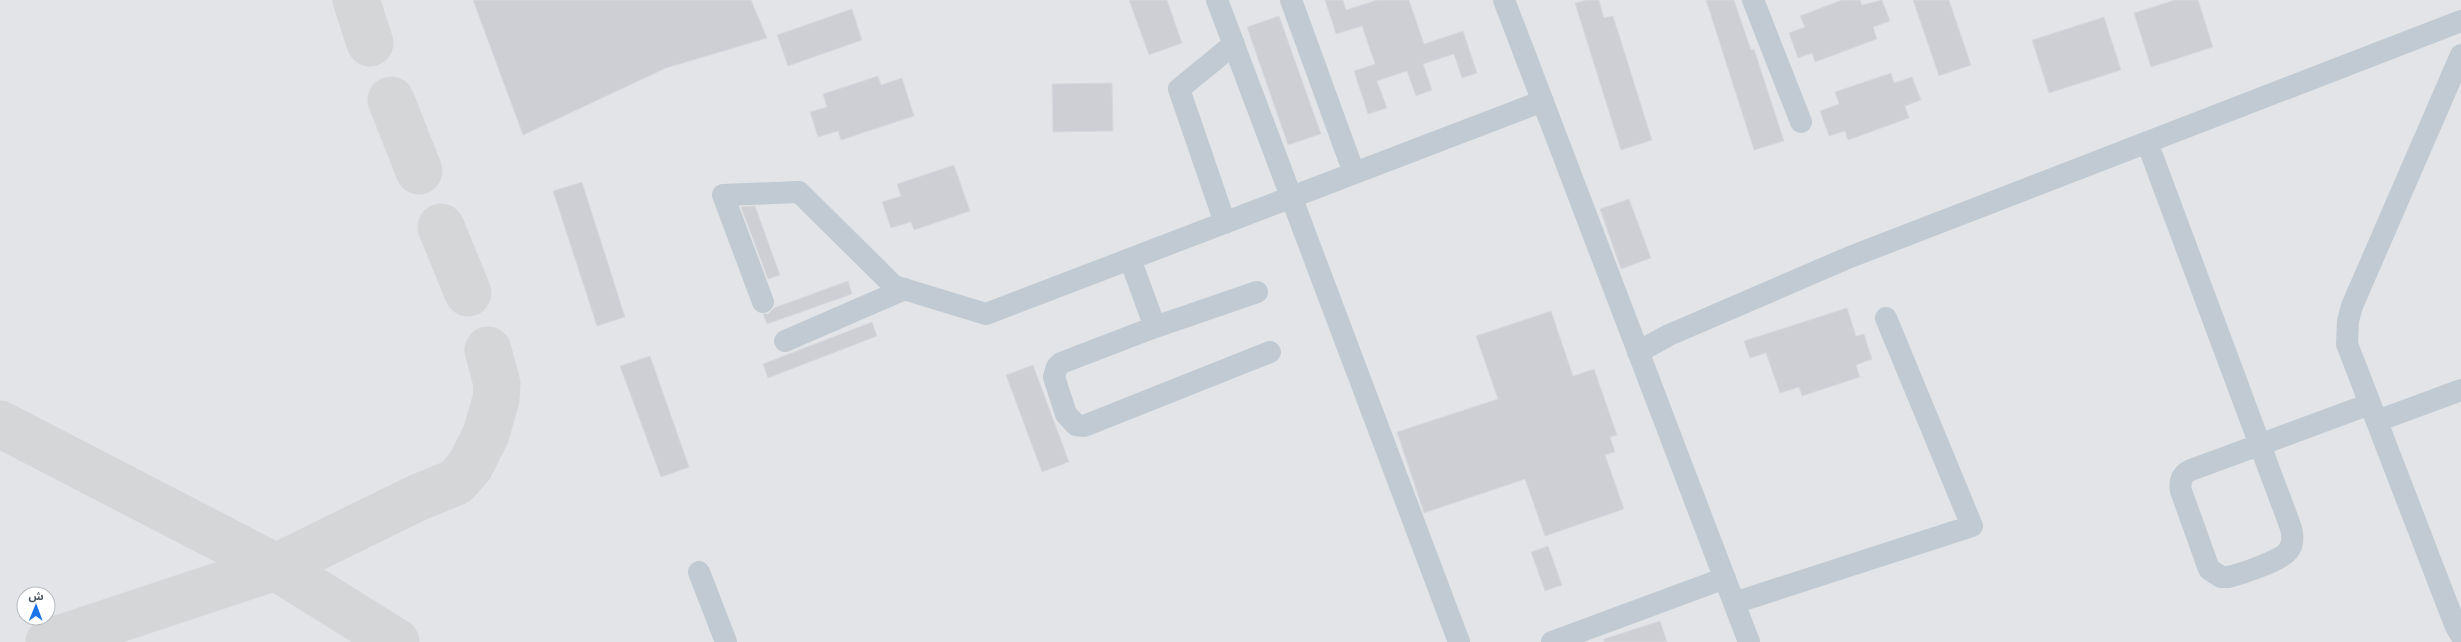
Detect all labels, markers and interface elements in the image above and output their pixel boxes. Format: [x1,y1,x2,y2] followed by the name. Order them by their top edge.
[16,586,56,626] north arrow
[29,589,44,603] text: ش

